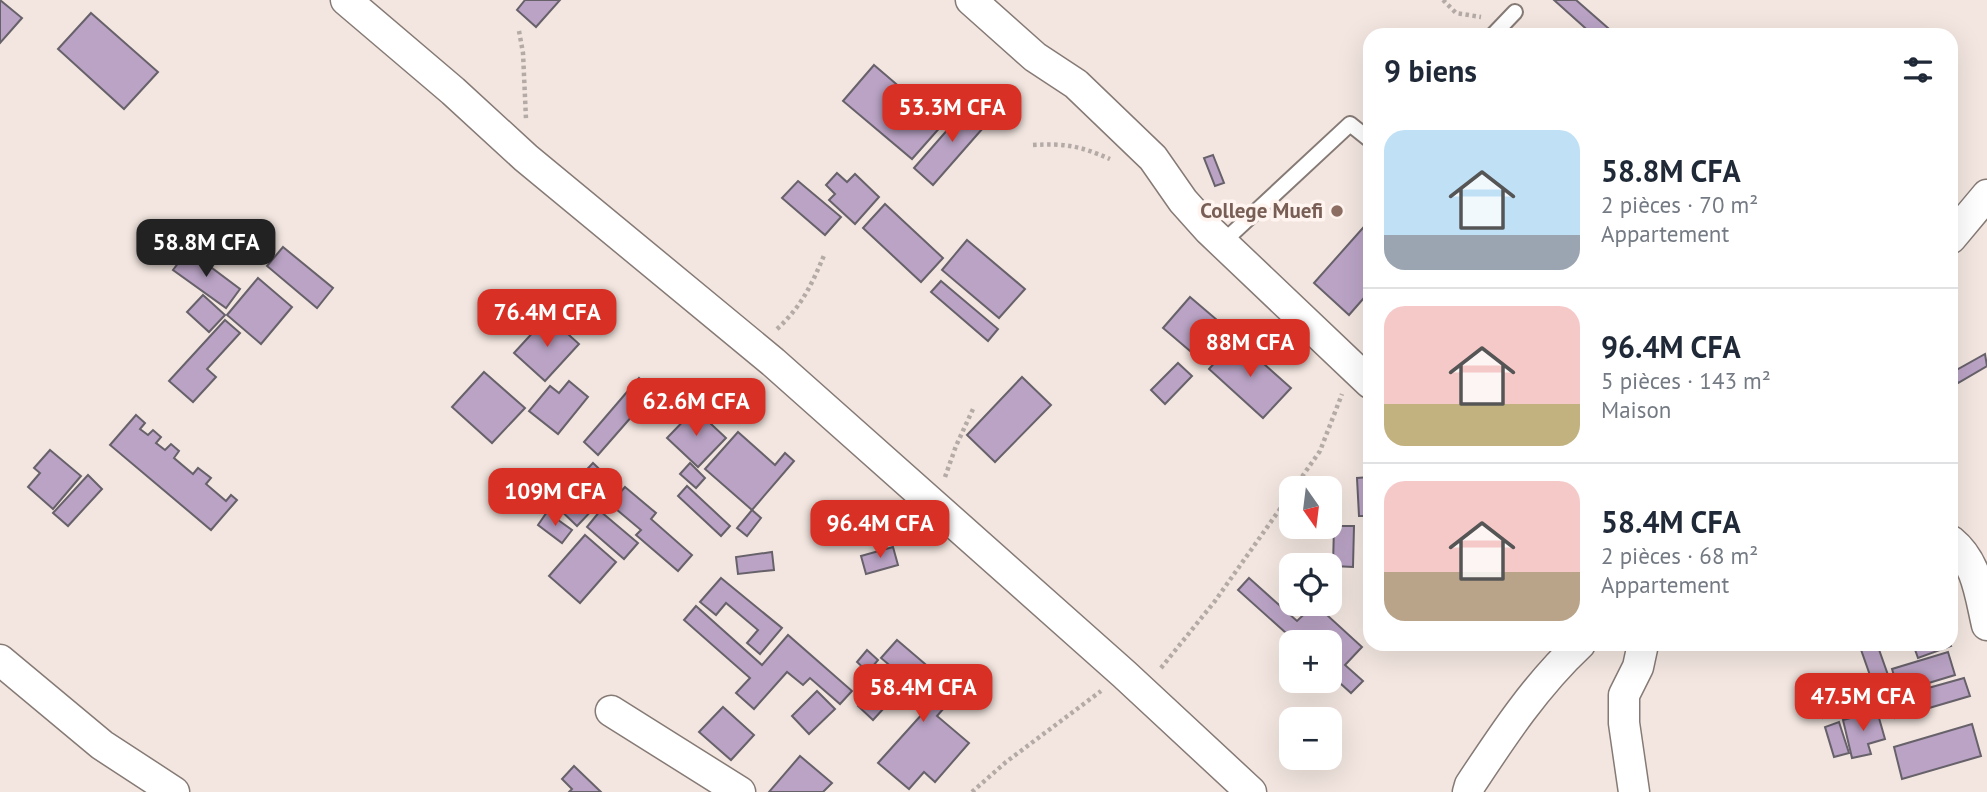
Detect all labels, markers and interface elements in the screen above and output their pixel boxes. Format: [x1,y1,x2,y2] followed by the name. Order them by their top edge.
[1384,51,1477,90] text: 9 biens
[1899,51,1937,89] icon: filters
[872,85,1032,144] pin: 53.3M CFA
[898,92,1006,121] text: 53.3M CFA
[1601,151,1741,190] text: 58.8M CFA
[1440,158,1524,242] icon: home
[1601,190,1758,219] text: 2 pièces · 70 m²
[1200,197,1323,224] place label: College Muefi
[1329,203,1345,219] marker: College Muefi
[126,219,286,279] pin: 58.8M CFA
[1601,219,1729,248] text: Appartement
[152,227,260,256] text: 58.8M CFA
[467,290,627,349] pin: 76.4M CFA
[493,297,601,326] text: 76.4M CFA
[1185,320,1315,379] pin: 88M CFA
[1206,327,1294,356] text: 88M CFA
[1601,327,1741,366] text: 96.4M CFA
[1440,334,1524,418] icon: home
[1601,366,1771,395] text: 5 pièces · 143 m²
[616,378,776,438] pin: 62.6M CFA
[642,386,750,415] text: 62.6M CFA
[1601,395,1671,424] text: Maison
[483,468,627,528] pin: 109M CFA
[504,476,606,505] text: 109M CFA
[1279,476,1342,539] north arrow
[1279,476,1342,770] map controls
[800,500,960,560] pin: 96.4M CFA
[1601,502,1741,541] text: 58.4M CFA
[826,508,934,537] text: 96.4M CFA
[1440,509,1524,593] icon: home
[1601,541,1758,570] text: 2 pièces · 68 m²
[1279,553,1342,616] button: locate
[1601,570,1729,599] text: Appartement
[1279,630,1342,693] button: +
[843,664,1003,724] pin: 58.4M CFA
[869,672,977,701] text: 58.4M CFA
[1783,674,1943,733] pin: 47.5M CFA
[1811,681,1915,710] text: 47.5M CFA
[1279,707,1342,770] button: −

